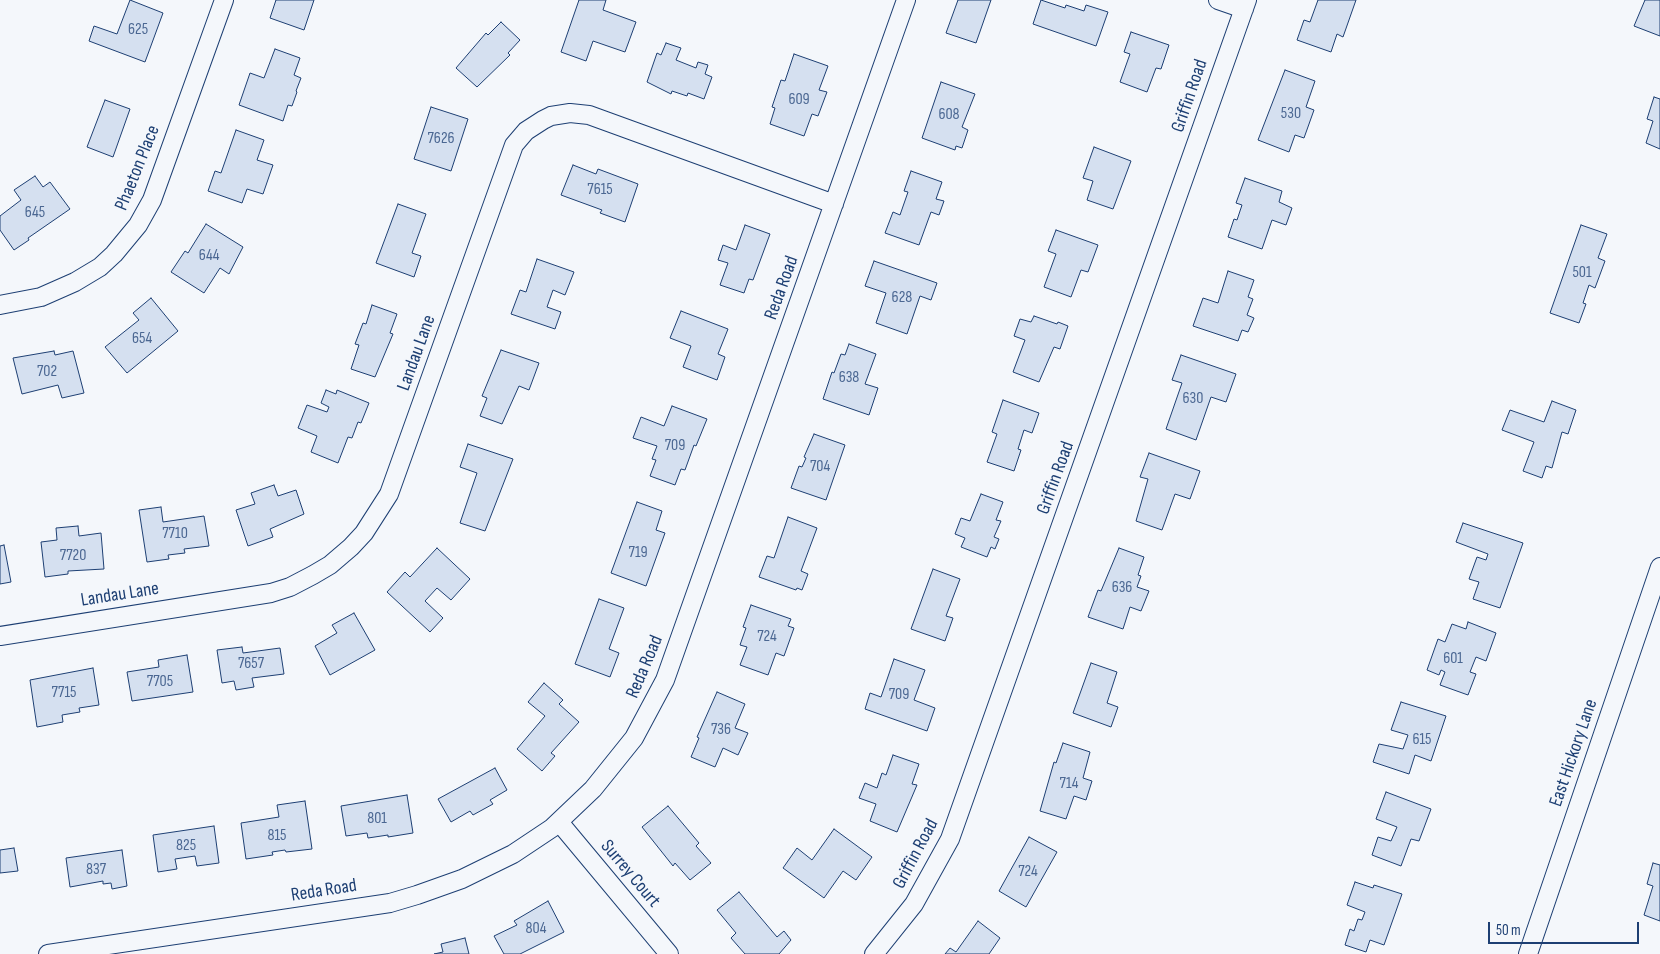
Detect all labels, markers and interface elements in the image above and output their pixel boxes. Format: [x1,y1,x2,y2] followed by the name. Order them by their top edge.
[128,20,148,40] house number: 625
[1167,56,1213,136] street label: Griffin Road
[788,90,810,110] house number: 609
[1281,104,1301,124] house number: 530
[938,105,960,125] house number: 608
[111,122,165,214] street label: Phaeton Place
[427,129,455,149] house number: 7626
[587,180,613,200] house number: 7615
[25,203,45,223] house number: 645
[199,246,219,266] house number: 644
[760,253,804,323] street label: Reda Road
[1572,263,1592,283] house number: 501
[892,288,912,308] house number: 628
[393,312,441,394] street label: Landau Lane
[132,329,152,349] house number: 654
[37,362,57,382] house number: 702
[839,368,859,388] house number: 638
[1183,389,1203,409] house number: 630
[665,436,685,456] house number: 709
[1032,439,1080,517] street label: Griffin Road
[810,457,830,477] house number: 704
[162,524,188,544] house number: 7710
[628,543,648,563] house number: 719
[60,546,86,566] house number: 7720
[79,578,161,612] street label: Landau Lane
[1112,578,1132,598] house number: 636
[757,627,777,647] house number: 724
[622,632,668,702] street label: Reda Road
[1443,649,1463,669] house number: 601
[238,654,264,674] house number: 7657
[147,672,173,692] house number: 7705
[52,683,76,703] house number: 7715
[889,685,909,705] house number: 709
[1545,696,1603,810] street label: East Hickory Lane
[711,720,731,740] house number: 736
[1412,730,1432,750] house number: 615
[1060,774,1078,794] house number: 714
[367,809,387,829] house number: 801
[888,815,944,893] street label: Griffin Road
[267,826,287,846] house number: 815
[176,836,196,856] house number: 825
[595,836,665,912] street label: Surrey Court
[86,860,106,880] house number: 837
[1018,862,1038,882] house number: 724
[290,875,358,907] street label: Reda Road
[1490,912,1641,944] scale bar
[526,919,546,939] house number: 804
[1496,921,1521,940] text: 50 m

